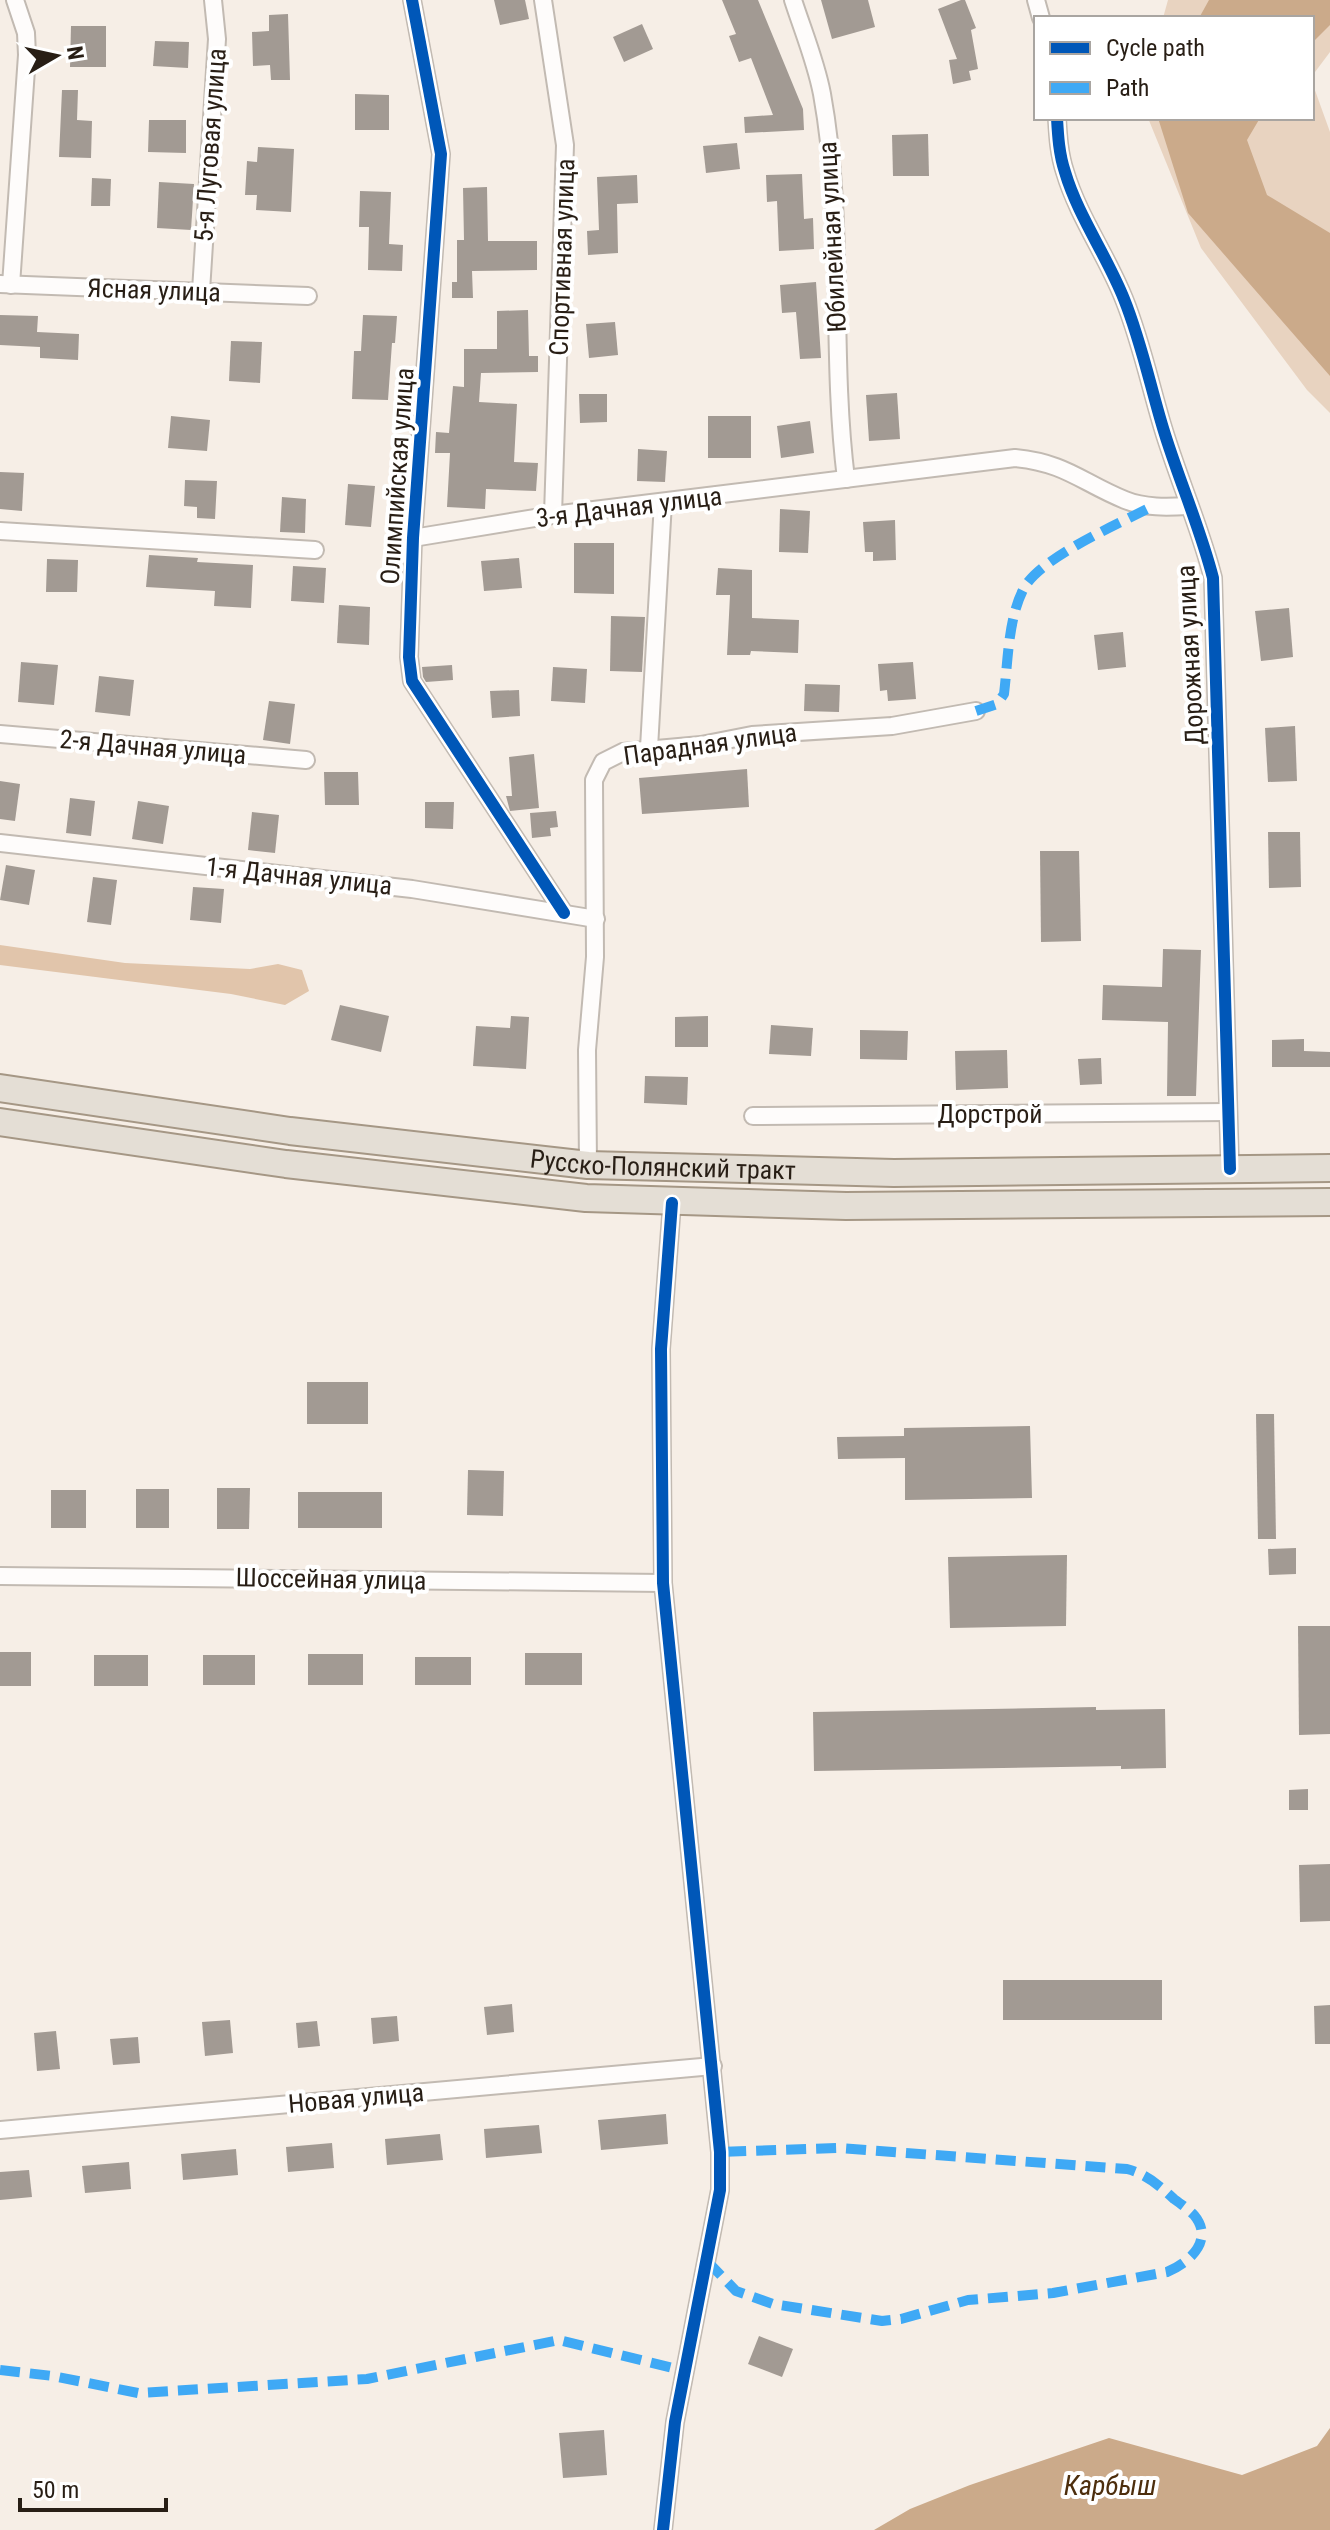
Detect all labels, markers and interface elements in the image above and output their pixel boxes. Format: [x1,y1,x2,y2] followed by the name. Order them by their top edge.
[16,16,96,96] north arrow
[1034,16,1314,120] legend
[1106,34,1205,62] text: Cycle path
[62,44,89,62] text: N
[188,47,232,243] street label: 5-я Луговая улица
[1106,74,1149,102] text: Path
[812,141,852,333] street label: Юбилейная улица
[544,158,580,356] street label: Спортивная улица
[87,273,221,307] street label: Ясная улица
[374,367,420,585] street label: Олимпийская улица
[534,481,724,533] street label: 3-я Дачная улица
[1170,564,1210,746] street label: Дорожная улица
[621,717,799,771] street label: Парадная улица
[59,724,247,770] street label: 2-я Дачная улица
[204,851,394,901] street label: 1-я Дачная улица
[937,1099,1043,1129] street label: Дорстрой
[529,1144,796,1185] street label: Русско-Полянский тракт
[235,1562,427,1596] street label: Шоссейная улица
[287,2077,425,2119] street label: Новая улица
[20,2462,166,2512] scale bar
[1064,2469,1156,2502] water label: Карбыш
[32,2476,79,2504] text: 50 m

